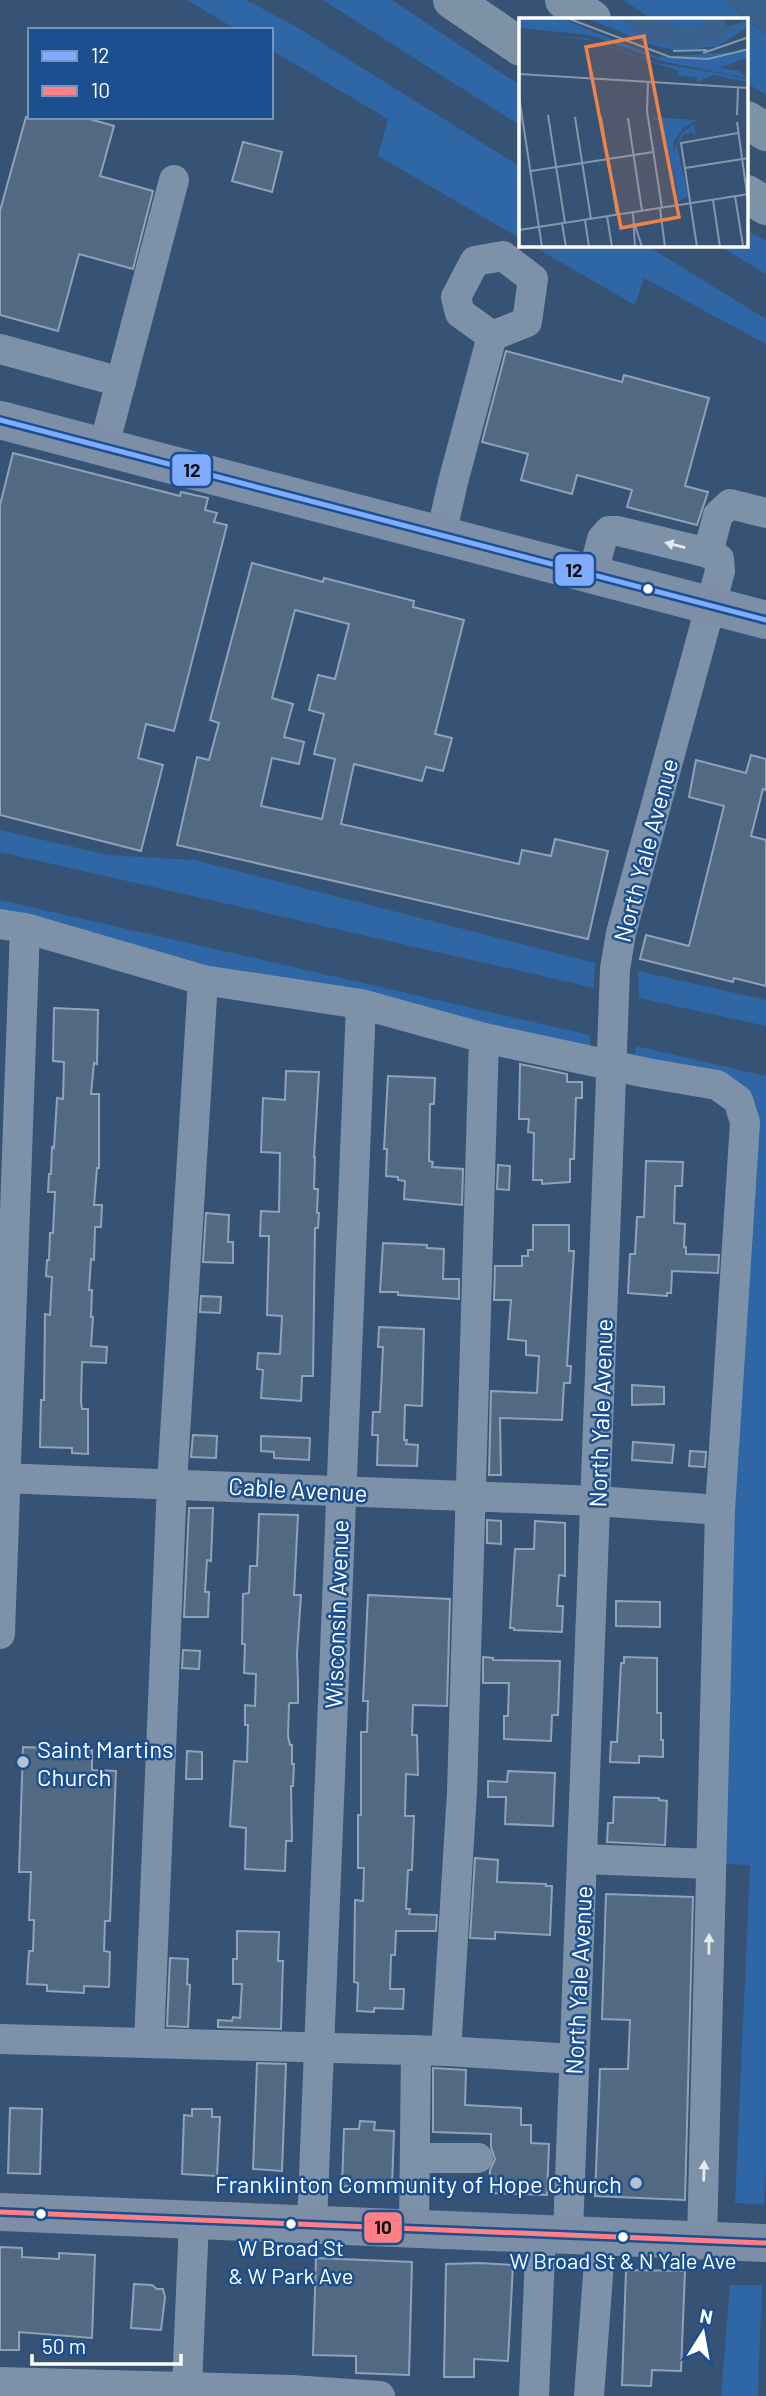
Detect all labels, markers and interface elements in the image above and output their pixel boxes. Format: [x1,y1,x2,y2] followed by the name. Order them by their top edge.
[519,18,748,247] inset map
[28,28,273,119] legend
[91,42,110,67] text: 12
[91,77,110,102] text: 10
[171,453,212,487] line badge: 12
[183,458,201,481] text: 12
[664,539,686,550] one-way arrow
[554,553,595,587] line badge: 12
[565,558,583,581] text: 12
[641,582,655,596] unlabelled marker
[607,755,683,945] street label: North Yale Avenue
[582,1318,618,1508] street label: North Yale Avenue
[228,1471,368,1507] street label: Cable Avenue
[318,1519,354,1709] street label: Wisconsin Avenue
[37,1734,174,1791] place label: Saint Martins Church
[15,1754,31,1770] marker: Saint Martins Church
[559,1885,597,2075] street label: North Yale Avenue
[703,1933,715,1955] one-way arrow
[698,2160,709,2182] one-way arrow
[215,2169,622,2198] place label: Franklinton Community of Hope Church
[628,2175,644,2191] marker: Franklinton Community of Hope Church
[34,2207,48,2221] unlabelled marker
[363,2211,403,2244] line badge: 10
[374,2215,392,2238] text: 10
[284,2217,298,2231] marker: W Broad St & W Park Ave
[616,2230,630,2244] marker: W Broad St & N Yale Ave
[229,2234,353,2288] place label: W Broad St & W Park Ave
[510,2247,736,2273] place label: W Broad St & N Yale Ave
[668,2298,738,2368] north arrow
[698,2303,715,2328] text: N
[32,2322,180,2366] scale bar
[42,2333,86,2358] text: 50 m

